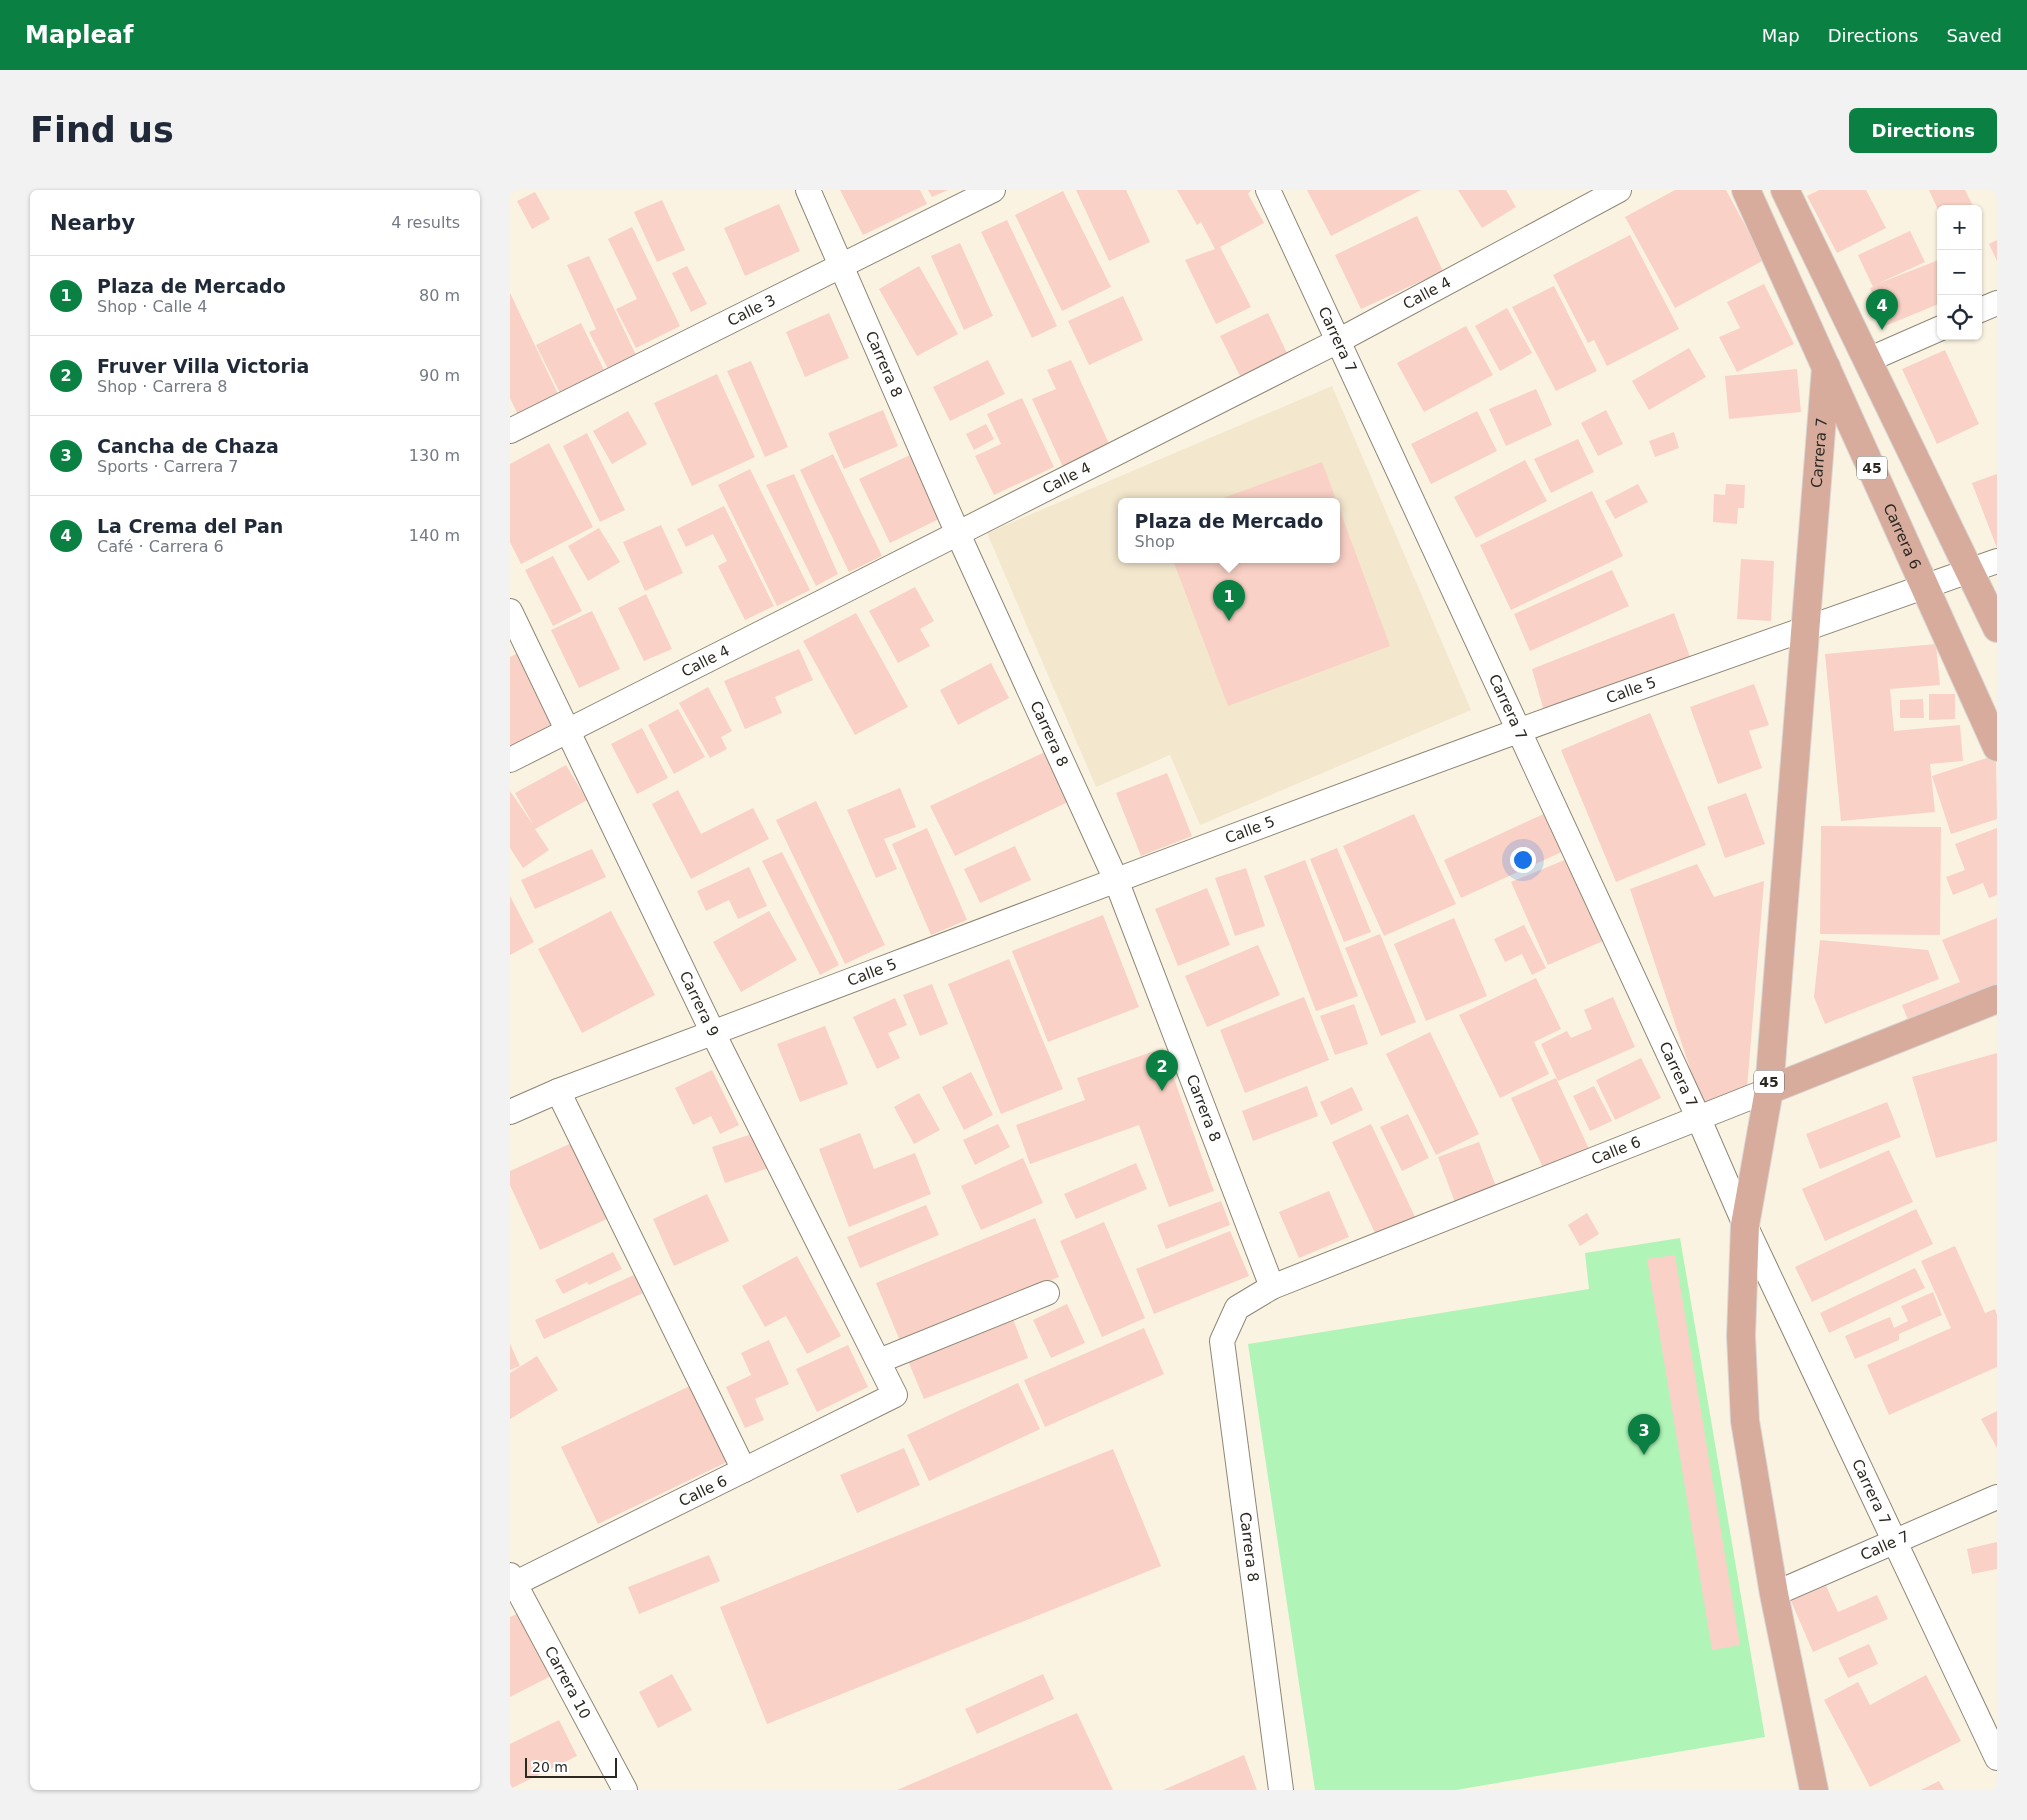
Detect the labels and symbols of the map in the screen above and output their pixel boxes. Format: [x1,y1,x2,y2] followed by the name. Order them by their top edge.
[1400,273,1454,313] street label: Calle 4
[1866,289,1898,330] pin: 4
[724,291,779,330] street label: Calle 3
[1314,304,1360,375] street label: Carrera 7
[862,328,906,400] street label: Carrera 8
[1808,417,1831,489] street label: Carrera 7
[1857,456,1887,480] road number: 45
[1040,459,1094,498] street label: Calle 4
[1879,501,1925,572] street label: Carrera 6
[1213,580,1245,621] pin: 1
[678,641,732,681] street label: Calle 4
[1485,671,1531,743] street label: Carrera 7
[1604,673,1659,707] street label: Calle 5
[1026,698,1072,770] street label: Carrera 8
[1223,812,1277,847] street label: Calle 5
[1510,847,1536,873] your location
[845,955,899,990] street label: Calle 5
[676,968,722,1040] street label: Carrera 9
[1655,1039,1701,1110] street label: Carrera 7
[1146,1050,1178,1091] pin: 2
[1754,1070,1784,1094] road number: 45
[1182,1072,1224,1144] street label: Carrera 8
[1589,1133,1643,1169] street label: Calle 6
[1628,1414,1660,1455] pin: 3
[1848,1456,1894,1528] street label: Carrera 7
[676,1472,730,1510] street label: Calle 6
[1236,1511,1262,1583] street label: Carrera 8
[1858,1527,1912,1564] street label: Calle 7
[541,1643,594,1722] street label: Carrera 10
[525,1755,618,1778] scale bar

